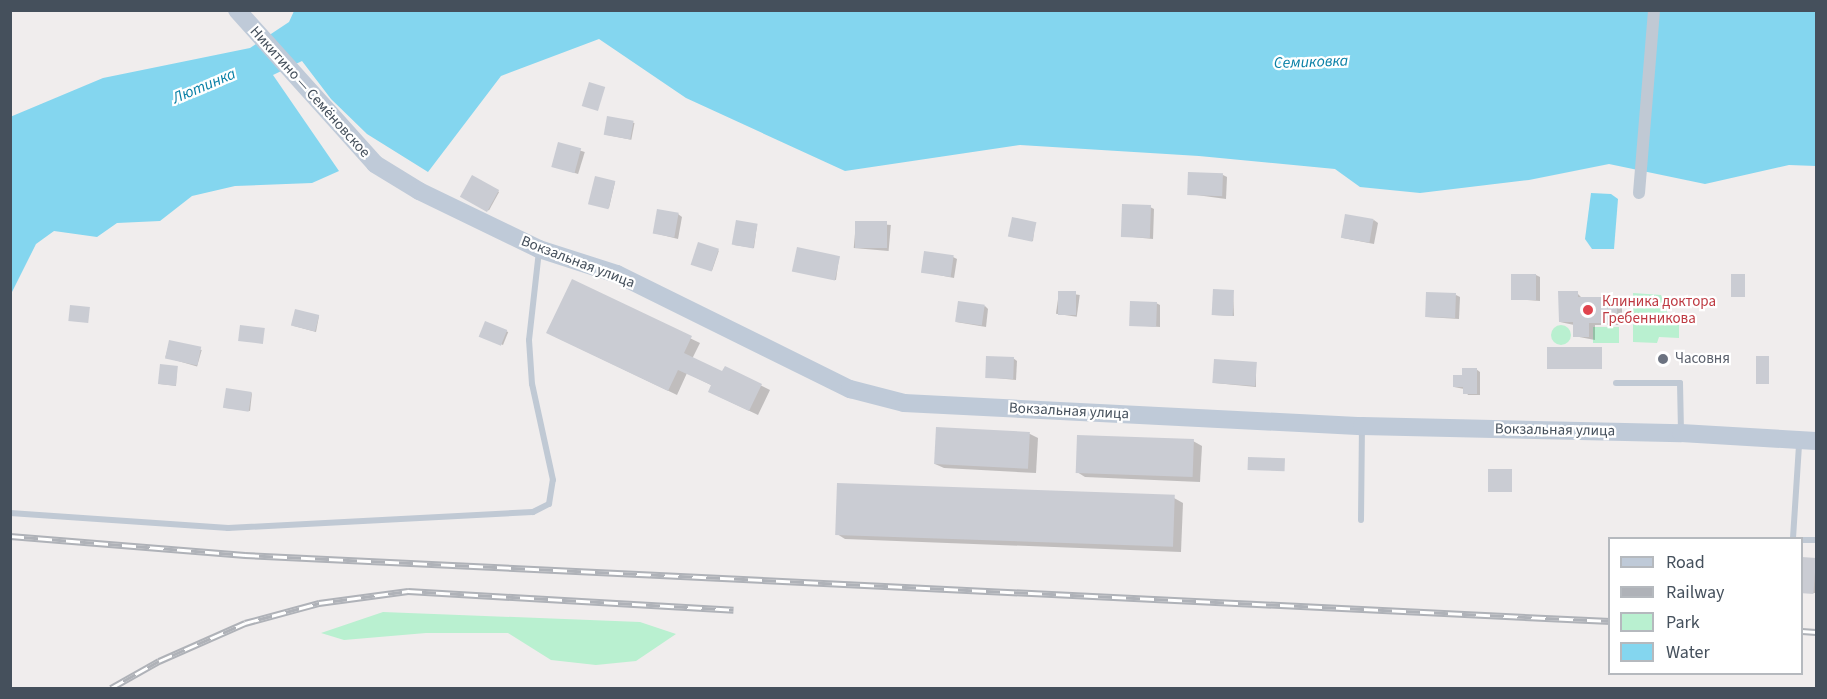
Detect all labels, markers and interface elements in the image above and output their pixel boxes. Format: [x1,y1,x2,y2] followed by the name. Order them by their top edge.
[246,23,374,161] street label: Никитино — Семёновское
[1273,51,1349,73] water label: Семиковка
[169,64,239,108] water label: Лютинка
[519,232,637,292] street label: Вокзальная улица
[1602,292,1716,327] place label: Клиника доктора Гребенникова
[1579,301,1597,319] marker: Клиника доктора Гребенникова
[1675,350,1730,368] place label: Часовня
[1656,352,1670,366] marker: Часовня
[1009,399,1129,423] street label: Вокзальная улица
[1495,420,1615,440] street label: Вокзальная улица
[1608,537,1803,675] legend
[1666,550,1705,575] text: Road
[1666,580,1725,605] text: Railway
[1666,610,1700,635] text: Park
[1666,640,1710,665] text: Water

